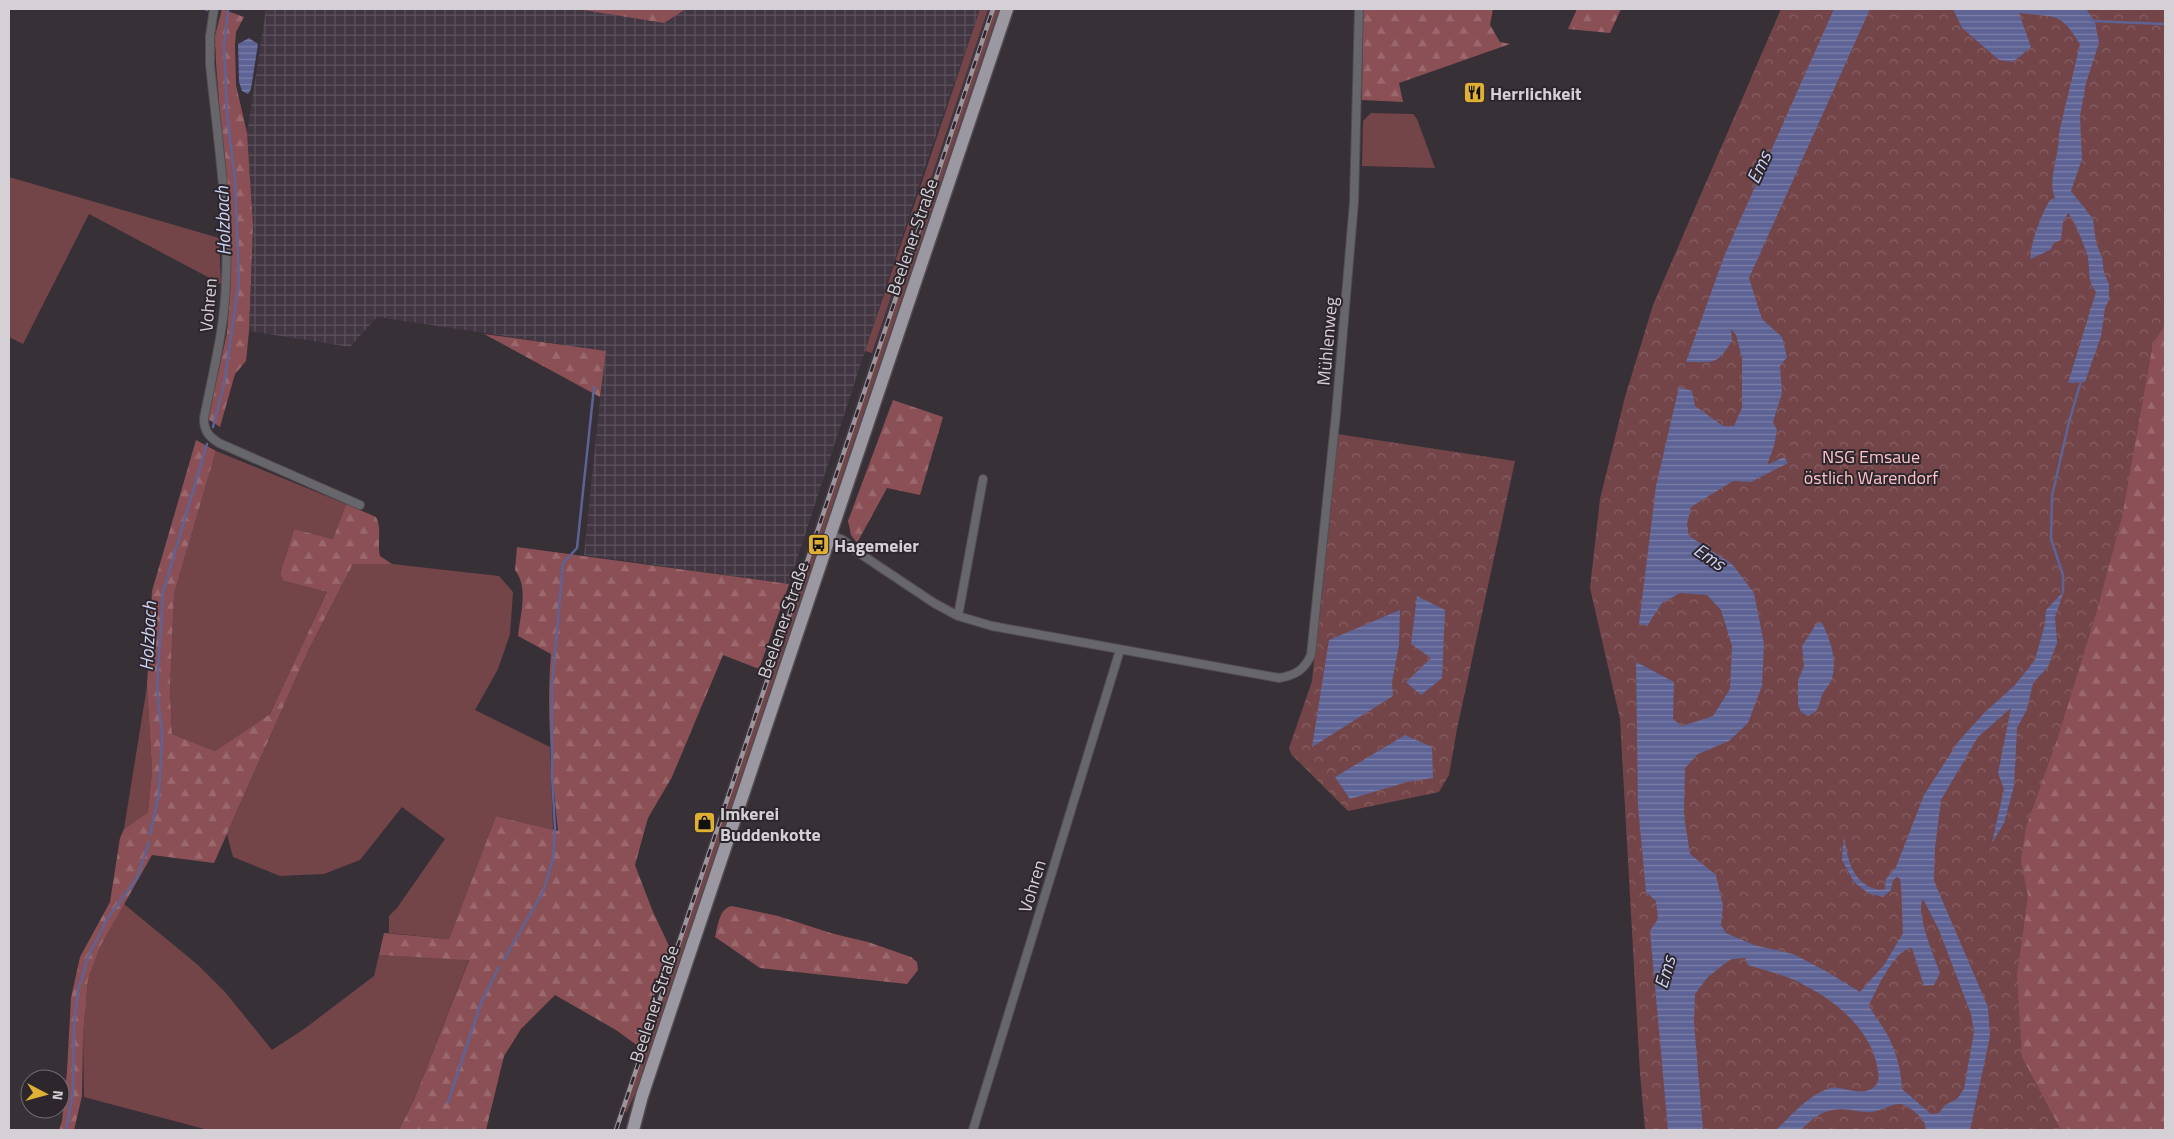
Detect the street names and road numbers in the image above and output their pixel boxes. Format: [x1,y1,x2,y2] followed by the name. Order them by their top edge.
[879,175,945,299] street label: Beelener Straße
[192,277,224,333] street label: Vohren
[1310,295,1344,387] street label: Mühlenweg
[750,558,816,682] street label: Beelener Straße
[1011,856,1053,916] street label: Vohren
[622,942,686,1066] street label: Beelener Straße

